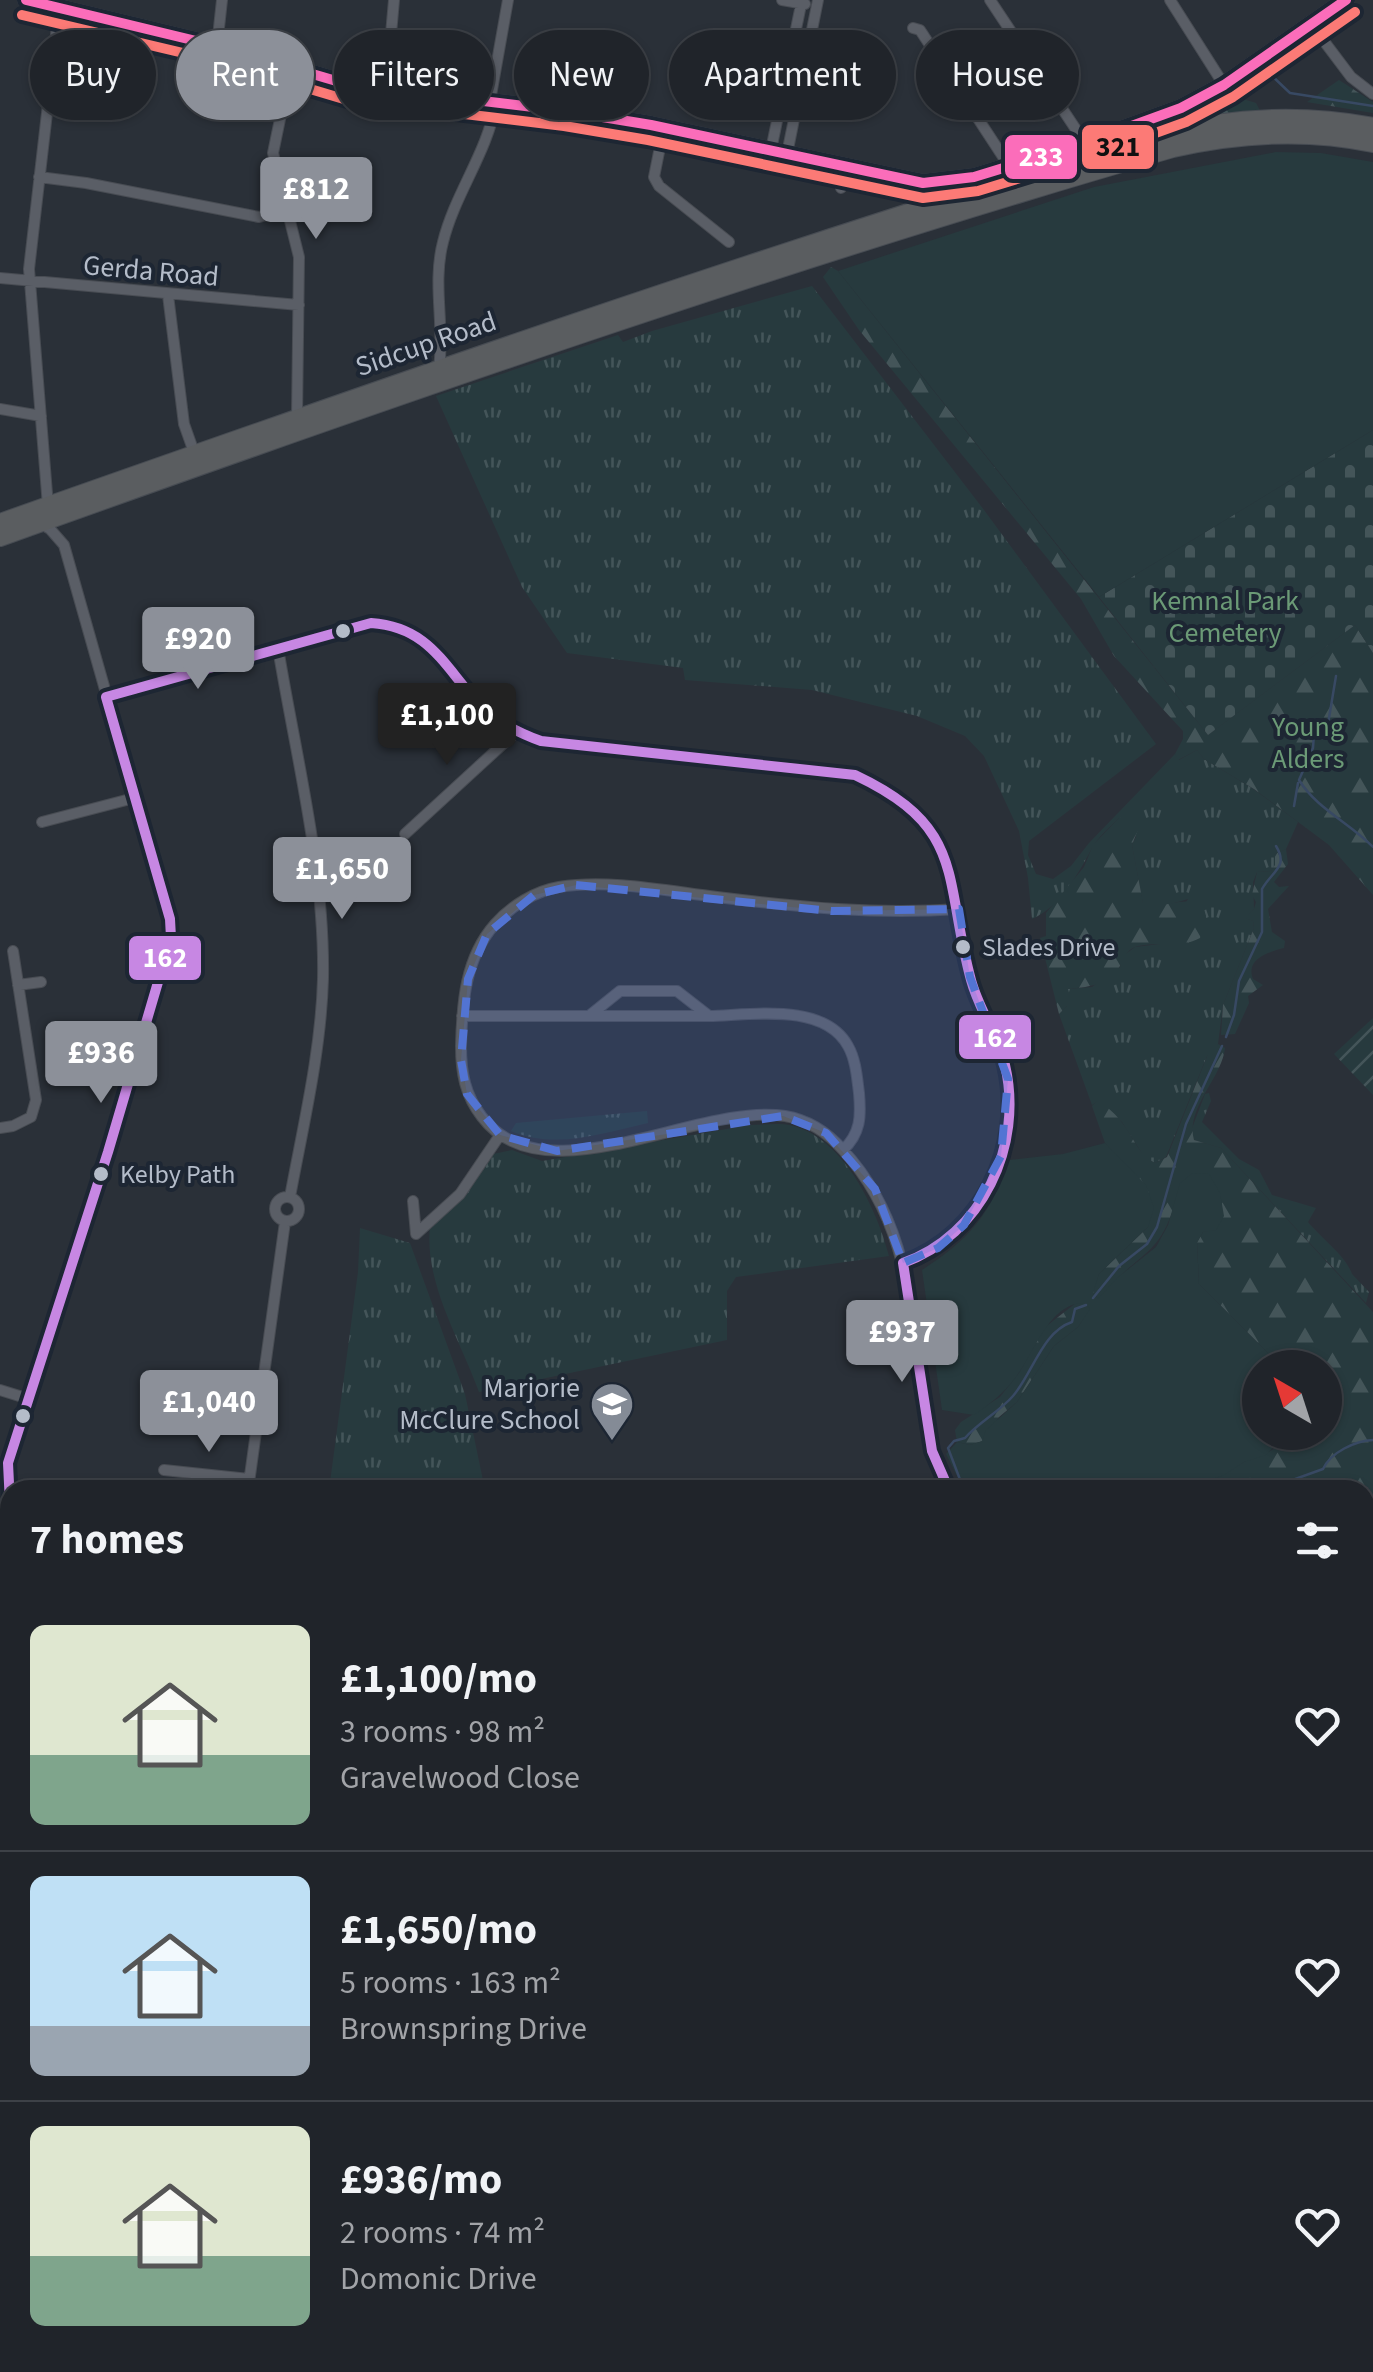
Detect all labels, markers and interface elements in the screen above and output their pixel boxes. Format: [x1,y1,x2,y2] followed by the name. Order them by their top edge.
[30,30,156,120] chip: Buy
[176,30,314,120] chip: Rent
[334,30,494,120] chip: Filters
[514,30,649,120] chip: New
[669,30,896,120] chip: Apartment
[916,30,1079,120] chip: House
[1080,123,1156,171] line badge: 321
[1096,127,1140,167] text: 321
[1003,133,1079,181] line badge: 233
[1019,137,1063,177] text: 233
[257,157,375,242] pin: £812
[282,166,350,212] text: £812
[82,245,220,297] street label: Gerda Road
[350,301,502,387] street label: Sidcup Road
[1151,581,1299,653] park label: Kemnal Park Cemetery
[139,607,257,692] pin: £920
[164,616,232,662] text: £920
[333,621,353,641] unlabelled marker
[366,683,528,768] pin: £1,100
[400,692,494,738] text: £1,100
[1271,707,1345,779] park label: Young Alders
[261,837,423,922] pin: £1,650
[295,846,389,892] text: £1,650
[982,929,1115,966] place label: Slades Drive
[127,934,203,982] line badge: 162
[953,937,973,957] marker: Slades Drive
[143,938,187,978] text: 162
[957,1013,1033,1061] line badge: 162
[973,1018,1017,1058] text: 162
[42,1021,160,1106] pin: £936
[67,1030,135,1076] text: £936
[120,1156,235,1193] place label: Kelby Path
[91,1164,111,1184] marker: Kelby Path
[843,1300,961,1385] pin: £937
[868,1309,936,1355] text: £937
[1242,1350,1342,1450] north arrow
[1242,1350,1342,1450] map controls
[399,1368,580,1440] place label: Marjorie McClure School
[128,1370,290,1455] pin: £1,040
[162,1379,256,1425] text: £1,040
[589,1381,635,1442] school or university icon: Marjorie McClure School
[13,1406,33,1426] unlabelled marker
[30,1510,184,1570] text: 7 homes
[1290,1513,1345,1568] icon: filters
[340,1649,537,1709] text: £1,100/mo
[110,1665,230,1785] icon: home
[1290,1698,1345,1753] icon: heart
[340,1709,545,1755] text: 3 rooms · 98 m²
[340,1755,580,1801] text: Gravelwood Close
[340,1900,537,1960] text: £1,650/mo
[110,1916,230,2036] icon: home
[1290,1949,1345,2004] icon: heart
[340,1960,561,2006] text: 5 rooms · 163 m²
[340,2006,587,2052] text: Brownspring Drive
[340,2150,502,2210] text: £936/mo
[110,2166,230,2286] icon: home
[1290,2199,1345,2254] icon: heart
[340,2210,545,2256] text: 2 rooms · 74 m²
[340,2256,537,2302] text: Domonic Drive

